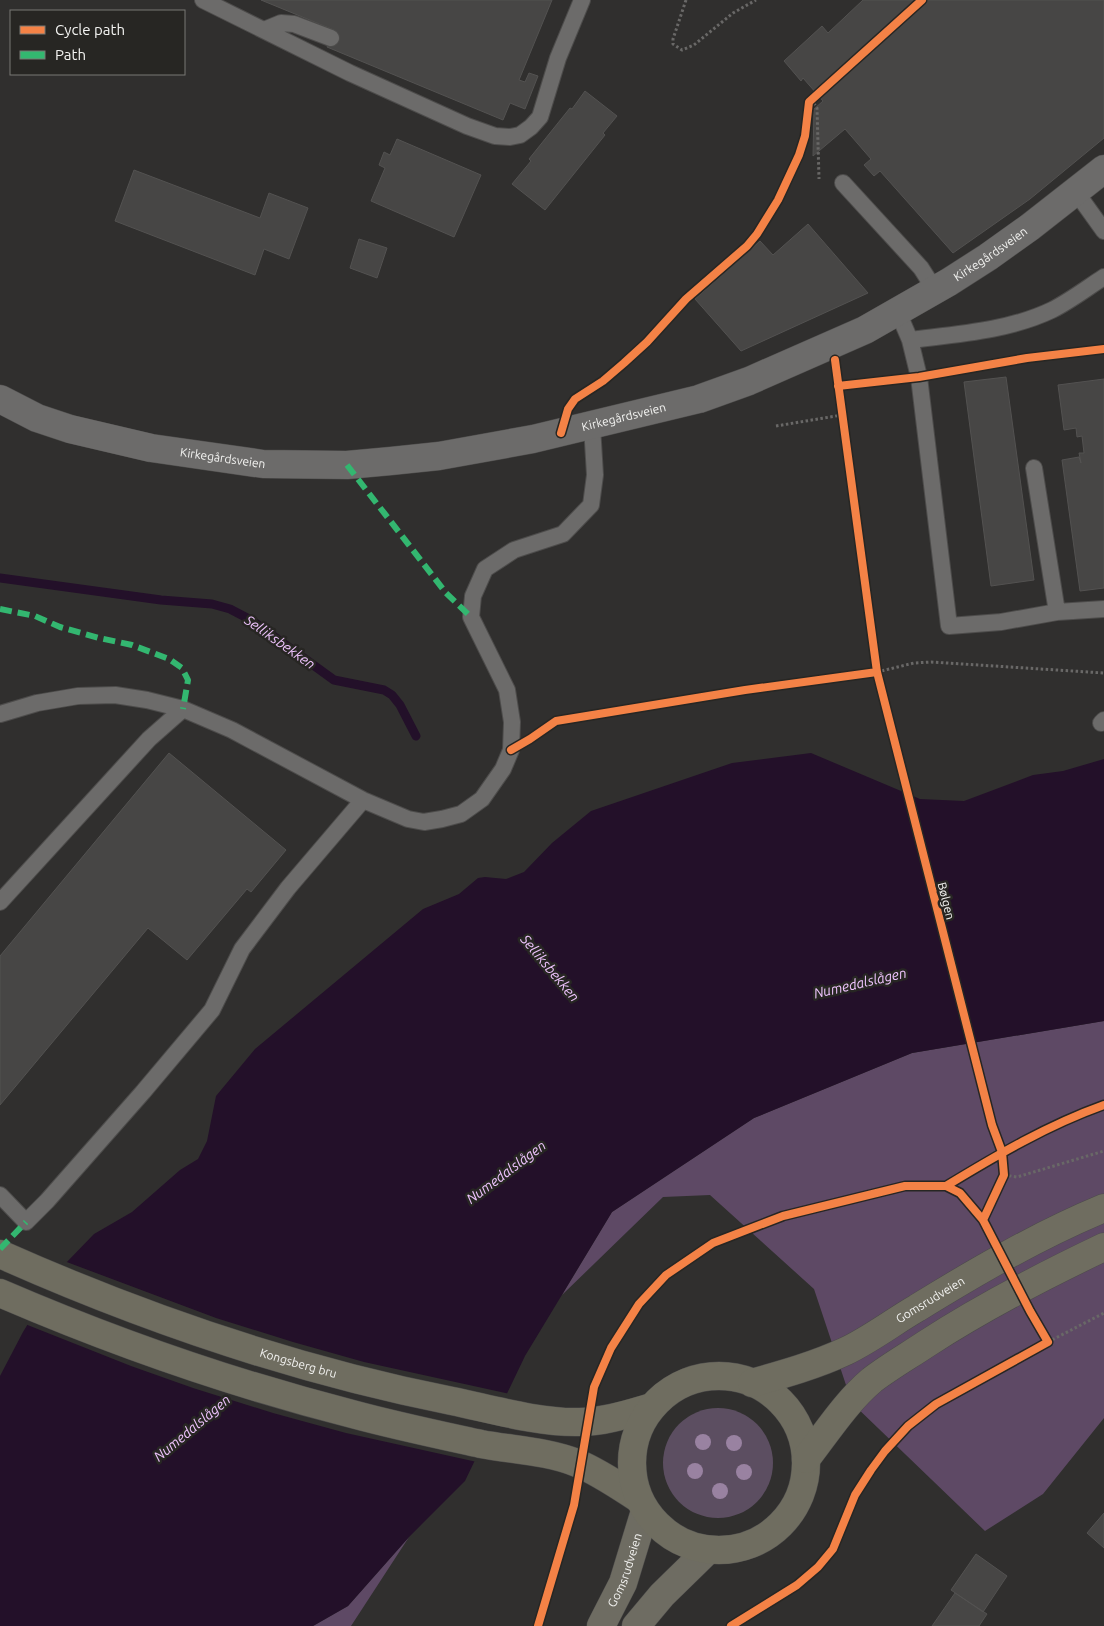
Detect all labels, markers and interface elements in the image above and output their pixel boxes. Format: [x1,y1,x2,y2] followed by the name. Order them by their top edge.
[10,10,185,75] legend
[55,21,125,38] text: Cycle path
[55,46,86,63] text: Path
[951,224,1030,283] street label: Kirkegårdsveien
[580,400,667,433] street label: Kirkegårdsveien
[179,445,266,470] street label: Kirkegårdsveien
[241,611,318,672] water label: Selliksbekken
[936,881,957,921] street label: Bølgen
[517,931,583,1005] water label: Selliksbekken
[812,965,908,1001] water label: Numedalslågen
[463,1137,549,1207] water label: Numedalslågen
[893,1274,967,1325] street label: Gomsrudveien
[258,1346,338,1380] street label: Kongsberg bru
[151,1391,233,1465] water label: Numedalslågen
[605,1532,644,1609] street label: Gomsrudveien

